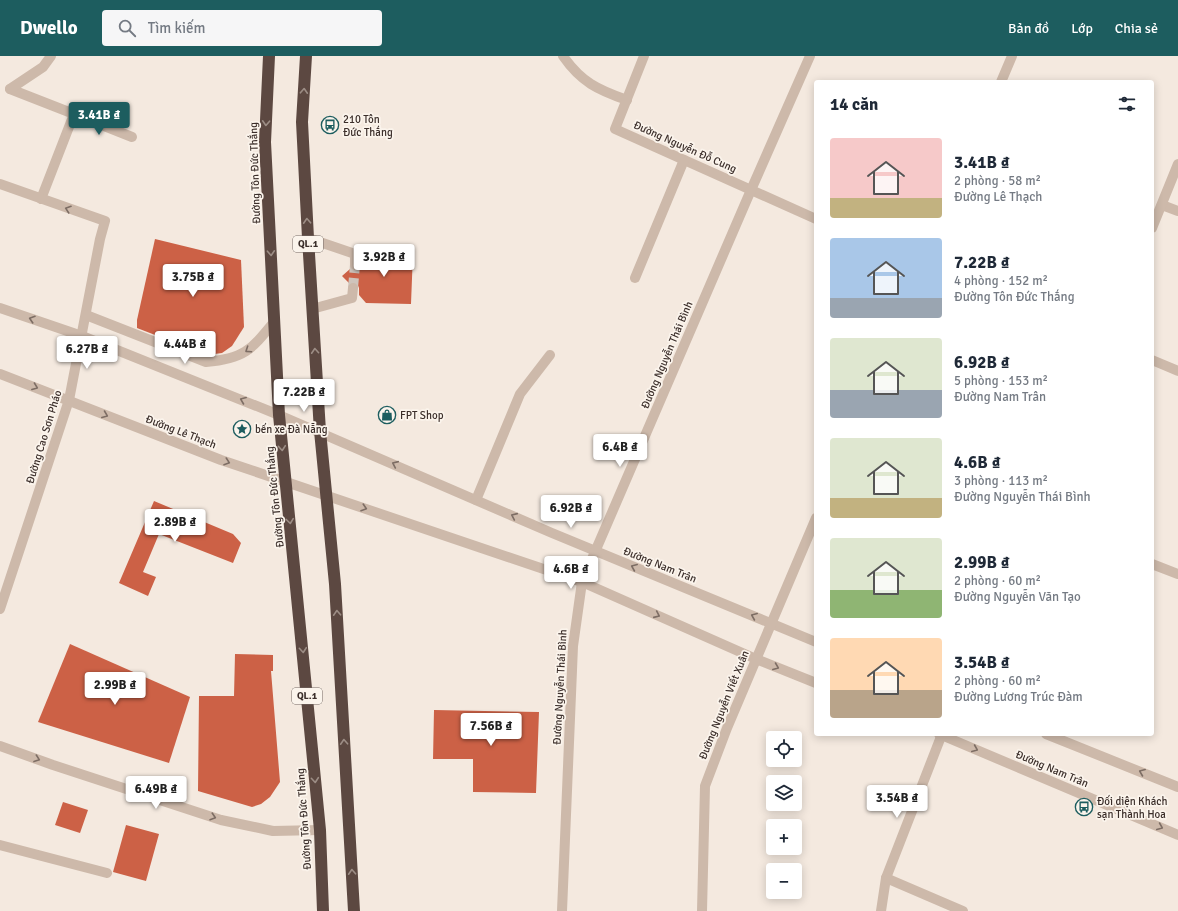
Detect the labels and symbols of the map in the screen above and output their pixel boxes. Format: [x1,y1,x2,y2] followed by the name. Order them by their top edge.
[300,88,308,94] one-way arrow
[62,102,136,136] pin: 3.41B ₫
[343,113,393,139] place label: 210 Tôn Đức Thắng
[320,115,340,135] bus stop icon: 210 Tôn Đức Thắng
[631,117,739,176] street label: Đường Nguyễn Đỗ Cung
[261,120,270,126] one-way arrow
[246,122,263,224] street label: Đường Tôn Đức Thắng
[65,205,72,213] one-way arrow
[303,218,311,224] one-way arrow
[293,236,323,252] road number: QL.1
[347,244,421,278] pin: 3.92B ₫
[266,250,275,256] one-way arrow
[156,264,230,298] pin: 3.75B ₫
[638,299,696,411] street label: Đường Nguyễn Thái Bình
[29,315,36,324] one-way arrow
[148,331,222,365] pin: 4.44B ₫
[50,336,124,370] pin: 6.27B ₫
[245,346,252,353] one-way arrow
[311,348,320,354] one-way arrow
[267,379,341,413] pin: 7.22B ₫
[31,382,38,390] one-way arrow
[24,388,65,485] street label: Đường Cao Sơn Pháo
[240,397,248,405] one-way arrow
[377,405,397,425] shop icon: FPT Shop
[400,409,444,422] place label: FPT Shop
[102,411,109,419] one-way arrow
[144,413,218,451] street label: Đường Lê Thạch
[232,419,252,439] place icon: bến xe Đà Nẵng
[255,422,328,436] place label: bến xe Đà Nẵng
[587,434,653,468] pin: 6.4B ₫
[262,445,287,548] street label: Đường Tôn Đức Thắng
[278,445,287,451] one-way arrow
[223,458,230,466] one-way arrow
[391,461,399,469] one-way arrow
[534,495,608,529] pin: 6.92B ₫
[360,503,367,512] one-way arrow
[138,509,212,543] pin: 2.89B ₫
[511,513,518,521] one-way arrow
[285,518,294,524] one-way arrow
[621,544,699,586] street label: Đường Nam Trân
[538,556,604,590] pin: 4.6B ₫
[630,563,637,571] one-way arrow
[332,609,341,616] one-way arrow
[652,610,660,618] one-way arrow
[751,613,758,621] one-way arrow
[549,629,570,745] street label: Đường Nguyễn Thái Bình
[298,647,307,653] one-way arrow
[695,648,752,761] street label: Đường Nguyễn Viết Xuân
[771,662,779,670] one-way arrow
[78,672,152,706] pin: 2.99B ₫
[292,688,322,704] road number: QL.1
[454,713,528,747] pin: 7.56B ₫
[340,739,349,745] one-way arrow
[971,744,979,752] one-way arrow
[1014,748,1090,790] street label: Đường Nam Trân
[33,754,40,763] one-way arrow
[293,767,314,870] street label: Đường Tôn Đức Thắng
[1138,769,1145,777] one-way arrow
[119,776,193,810] pin: 6.49B ₫
[310,777,319,783] one-way arrow
[860,785,934,819] pin: 3.54B ₫
[1097,794,1167,821] place label: Đối diện Khách sạn Thành Hoa
[1074,797,1094,817] bus stop icon: Đối diện Khách sạn Thành Hoa
[210,813,217,821] one-way arrow
[1155,822,1163,830] one-way arrow
[347,869,356,875] one-way arrow

